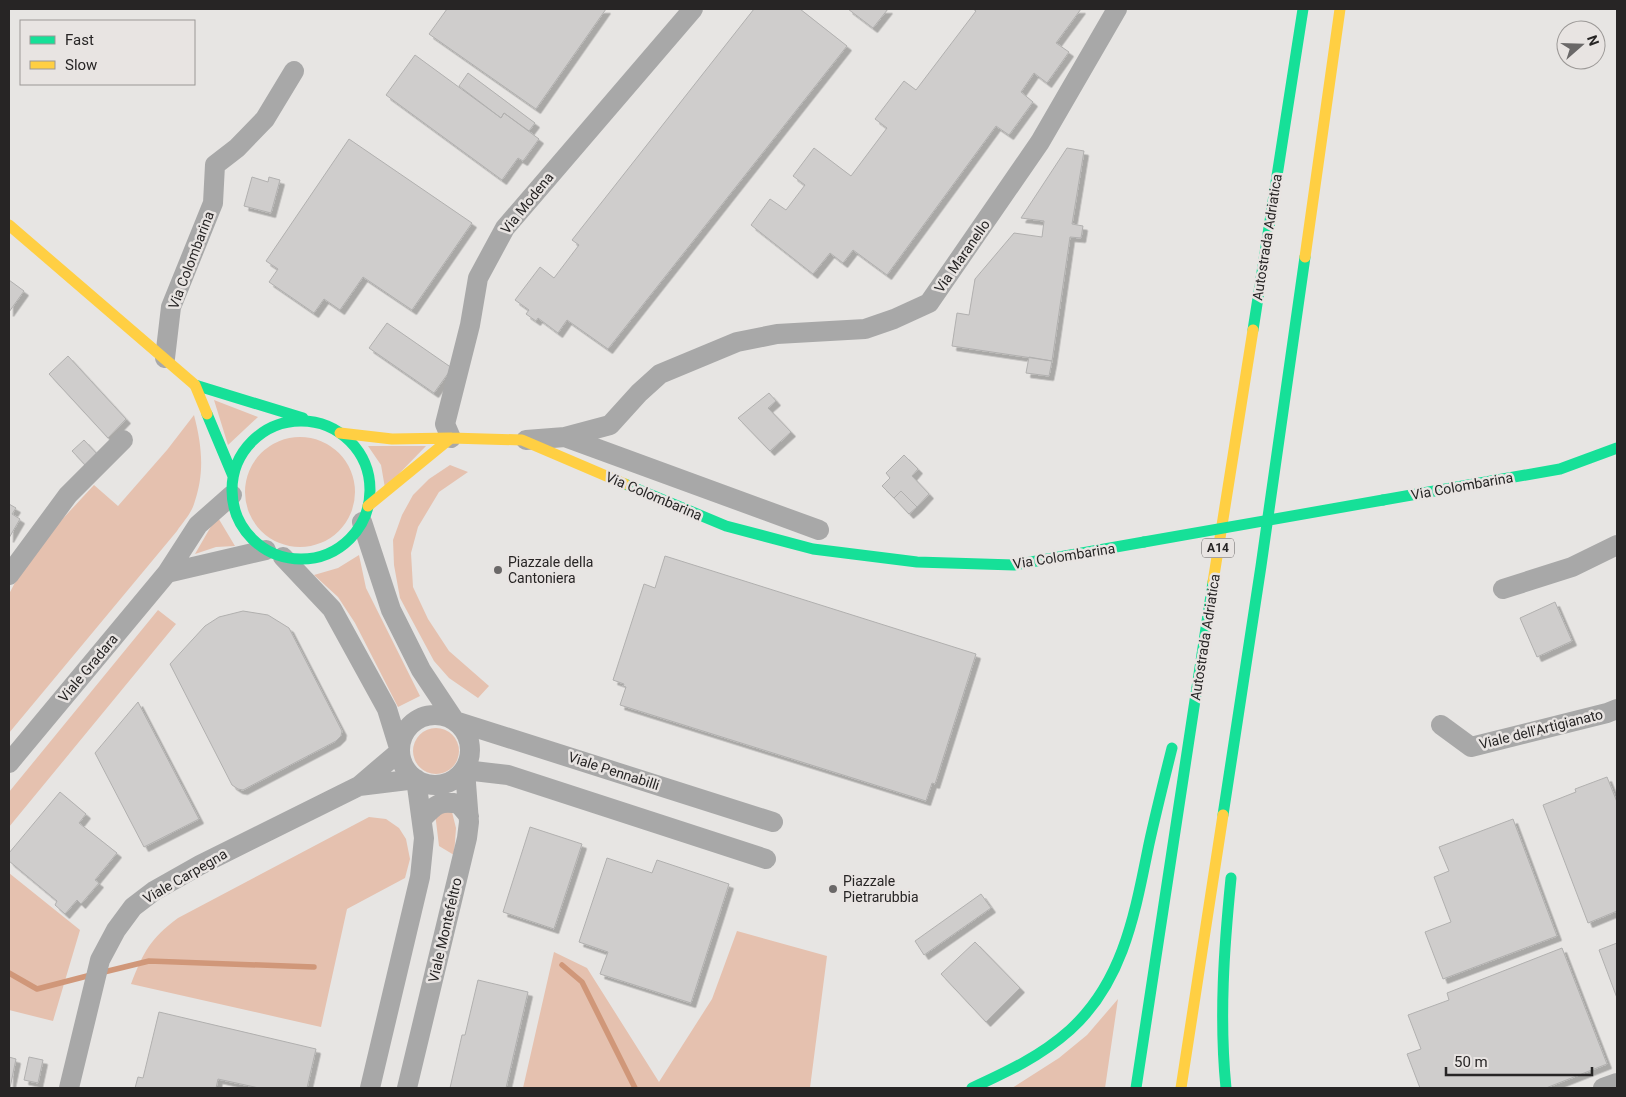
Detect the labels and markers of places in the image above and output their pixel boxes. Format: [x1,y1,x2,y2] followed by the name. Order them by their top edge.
[508,554,593,586] place label: Piazzale della Cantoniera
[492,564,504,576] marker: Piazzale della Cantoniera
[843,873,919,905] place label: Piazzale Pietrarubbia
[827,883,839,895] marker: Piazzale Pietrarubbia

